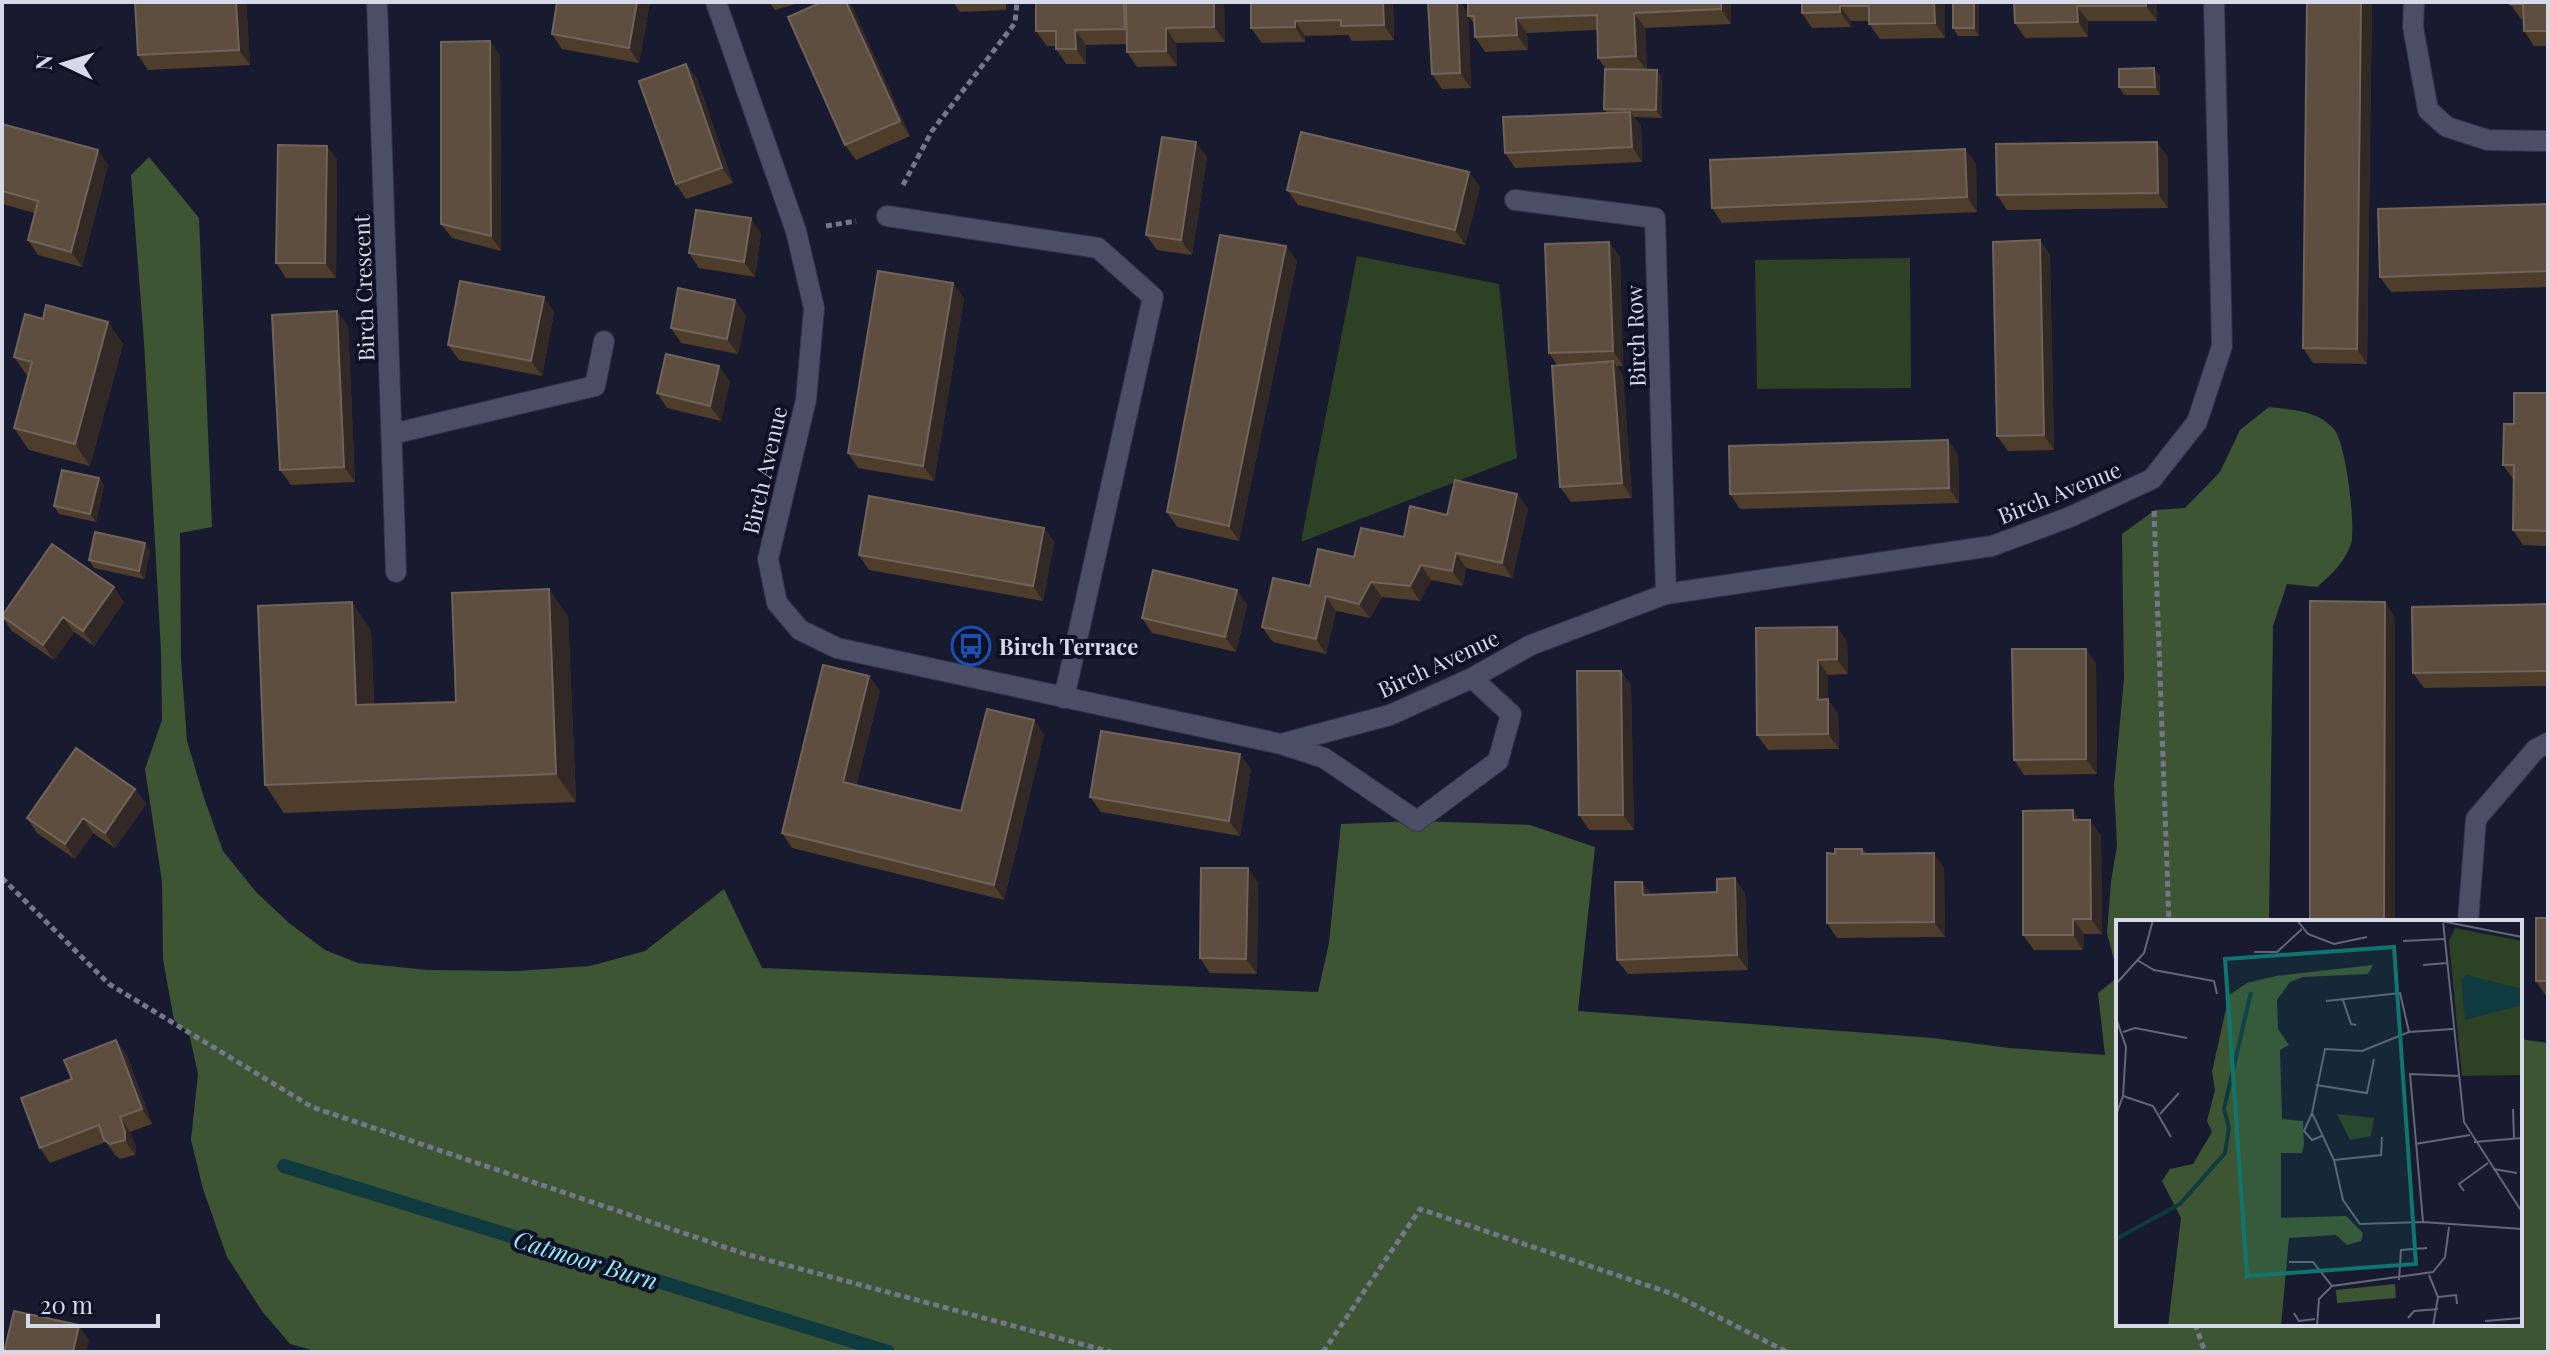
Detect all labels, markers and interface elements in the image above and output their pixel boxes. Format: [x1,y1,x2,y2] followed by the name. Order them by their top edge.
[24,24,104,104] north arrow
[28,53,59,72] text: N
[345,213,381,362] street label: Birch Crescent
[1618,285,1652,387] street label: Birch Row
[735,403,793,537] street label: Birch Avenue
[1993,454,2125,530] street label: Birch Avenue
[1373,622,1503,704] street label: Birch Avenue
[950,625,992,667] bus stop icon: Birch Terrace
[999,631,1138,661] place label: Birch Terrace
[2116,920,2522,1326] inset map
[510,1222,662,1296] water label: Catmoor Burn
[28,1278,158,1328] scale bar
[40,1288,93,1320] text: 20 m

